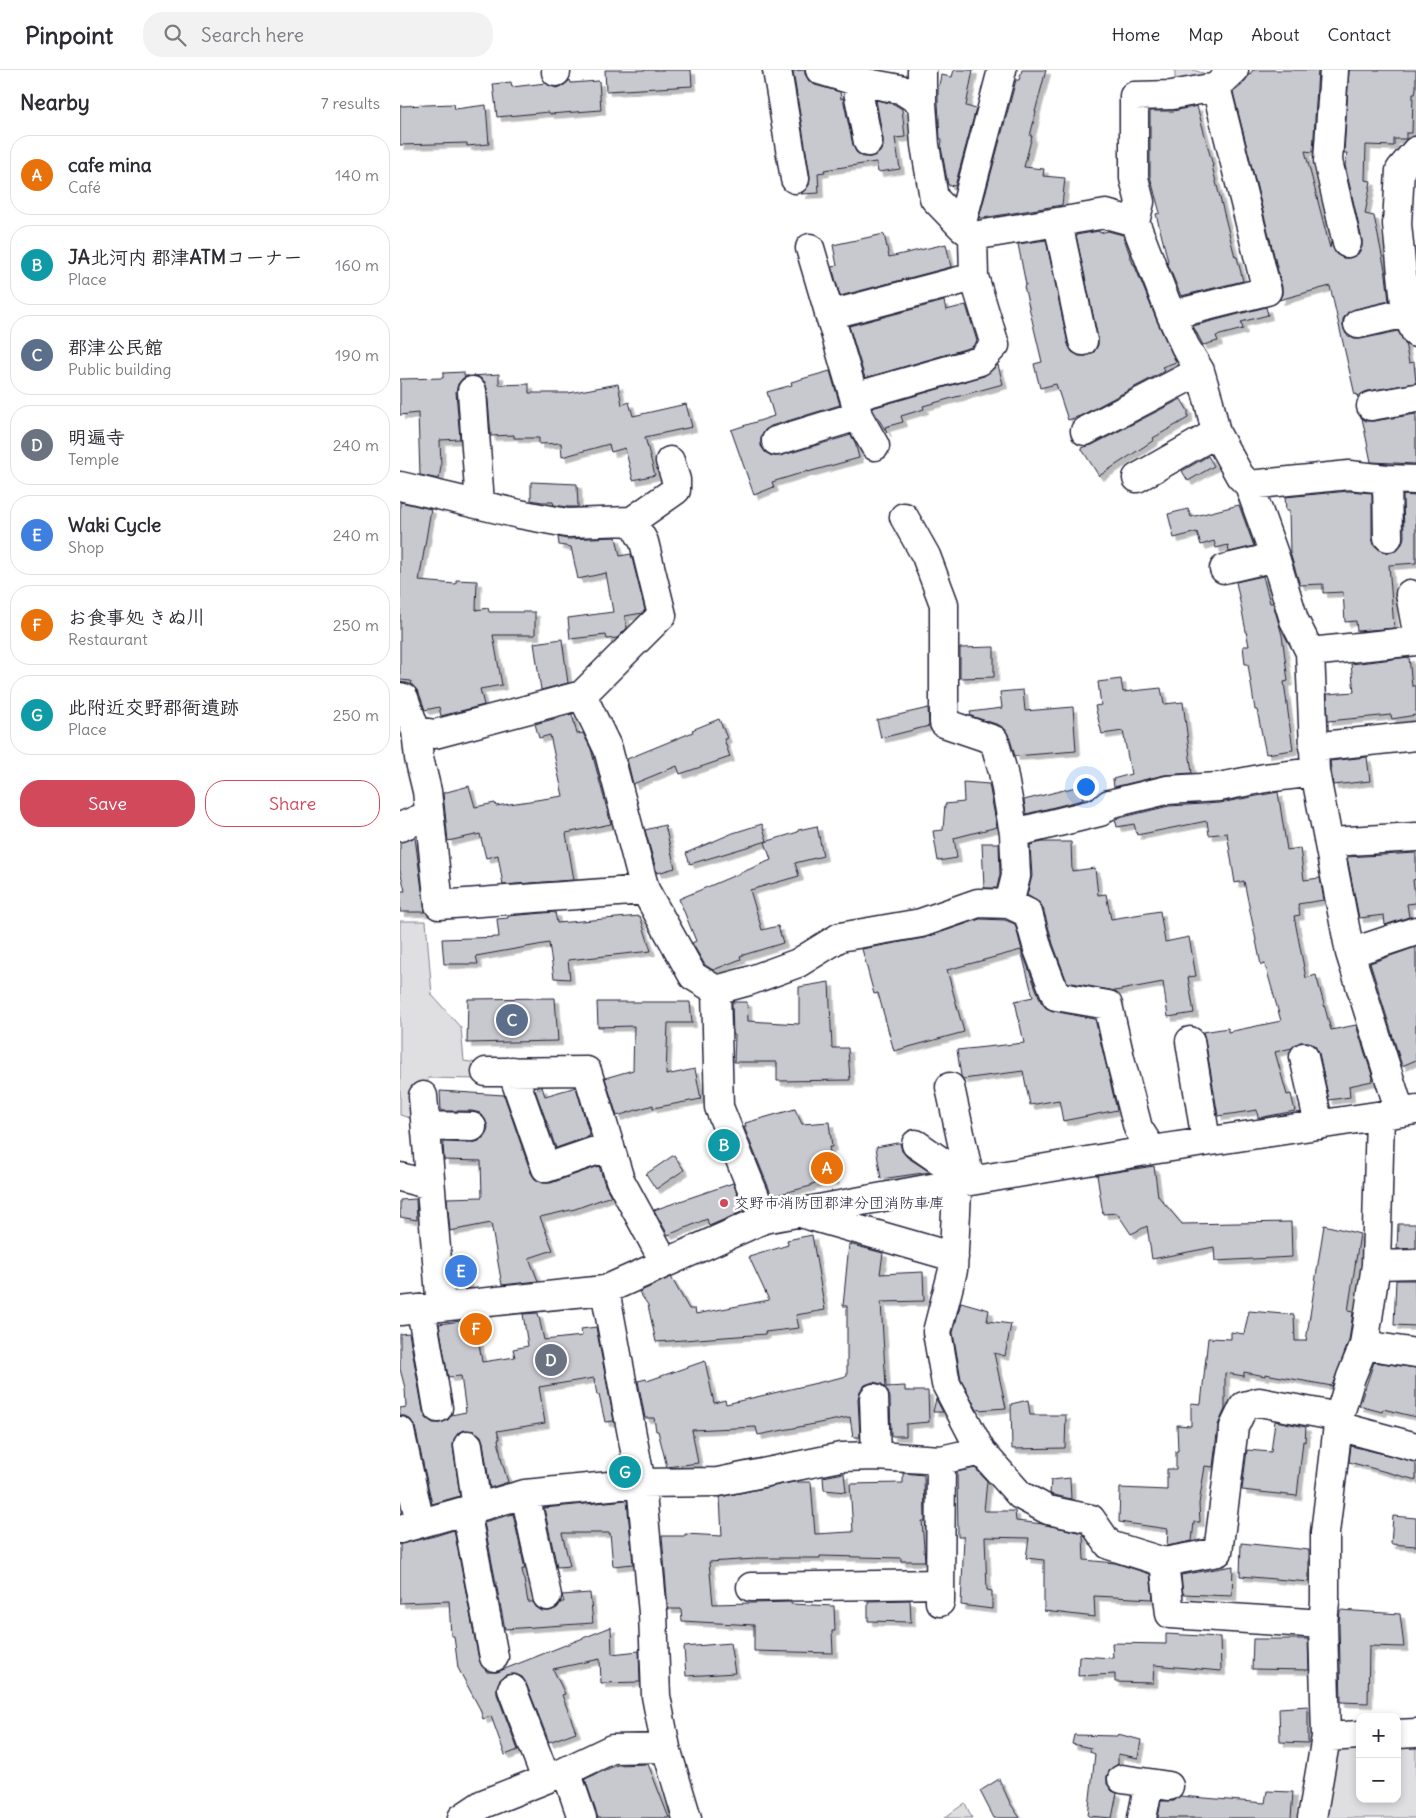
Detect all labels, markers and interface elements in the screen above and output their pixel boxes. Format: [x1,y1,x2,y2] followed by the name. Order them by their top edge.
[143,12,493,57] search box
[25,20,113,50] text: Pinpoint
[161,21,189,49] icon: search
[201,23,304,47] text: Search here
[1112,23,1160,46] text: Home
[1188,23,1223,46] text: Map
[1251,23,1299,46] text: About
[1327,23,1391,46] text: Contact
[20,89,90,116] text: Nearby
[321,93,380,113] text: 7 results
[68,153,152,177] text: cafe mina
[32,165,42,185] text: A
[335,165,379,185] text: 140 m
[68,177,101,197] text: Café
[68,245,302,269] text: JA北河内 郡津ATMコーナー
[32,255,42,275] text: B
[335,255,379,275] text: 160 m
[68,269,107,289] text: Place
[68,335,163,359] text: 郡津公民館
[32,345,42,365] text: C
[335,345,379,365] text: 190 m
[68,359,171,379] text: Public building
[68,425,125,449] text: 明遍寺
[31,435,43,455] text: D
[333,435,379,455] text: 240 m
[68,449,119,469] text: Temple
[68,513,161,537] text: Waki Cycle
[32,525,42,545] text: E
[333,525,379,545] text: 240 m
[68,537,104,557] text: Shop
[68,605,206,629] text: お食事処 きぬ川
[32,615,42,635] text: F
[333,615,379,635] text: 250 m
[68,629,148,649] text: Restaurant
[68,695,239,719] text: 此附近交野郡衙遺跡
[31,705,43,725] text: G
[333,705,379,725] text: 250 m
[68,719,107,739] text: Place
[1073,774,1099,800] your location
[20,780,195,827] button: Save
[205,780,380,827] button: Share
[496,1001,528,1039] pin: C
[708,1126,740,1164] pin: B
[811,1149,843,1187] pin: A
[734,1193,944,1212] place label: 交野市消防団郡津分団消防車庫
[718,1197,730,1209] marker: 交野市消防団郡津分団消防車庫
[445,1252,477,1290] pin: E
[460,1310,492,1348] pin: F
[535,1341,567,1379] pin: D
[609,1453,641,1491] pin: G
[1356,1713,1401,1803] map controls
[1356,1713,1401,1758] button: +
[1356,1758,1401,1803] button: −

